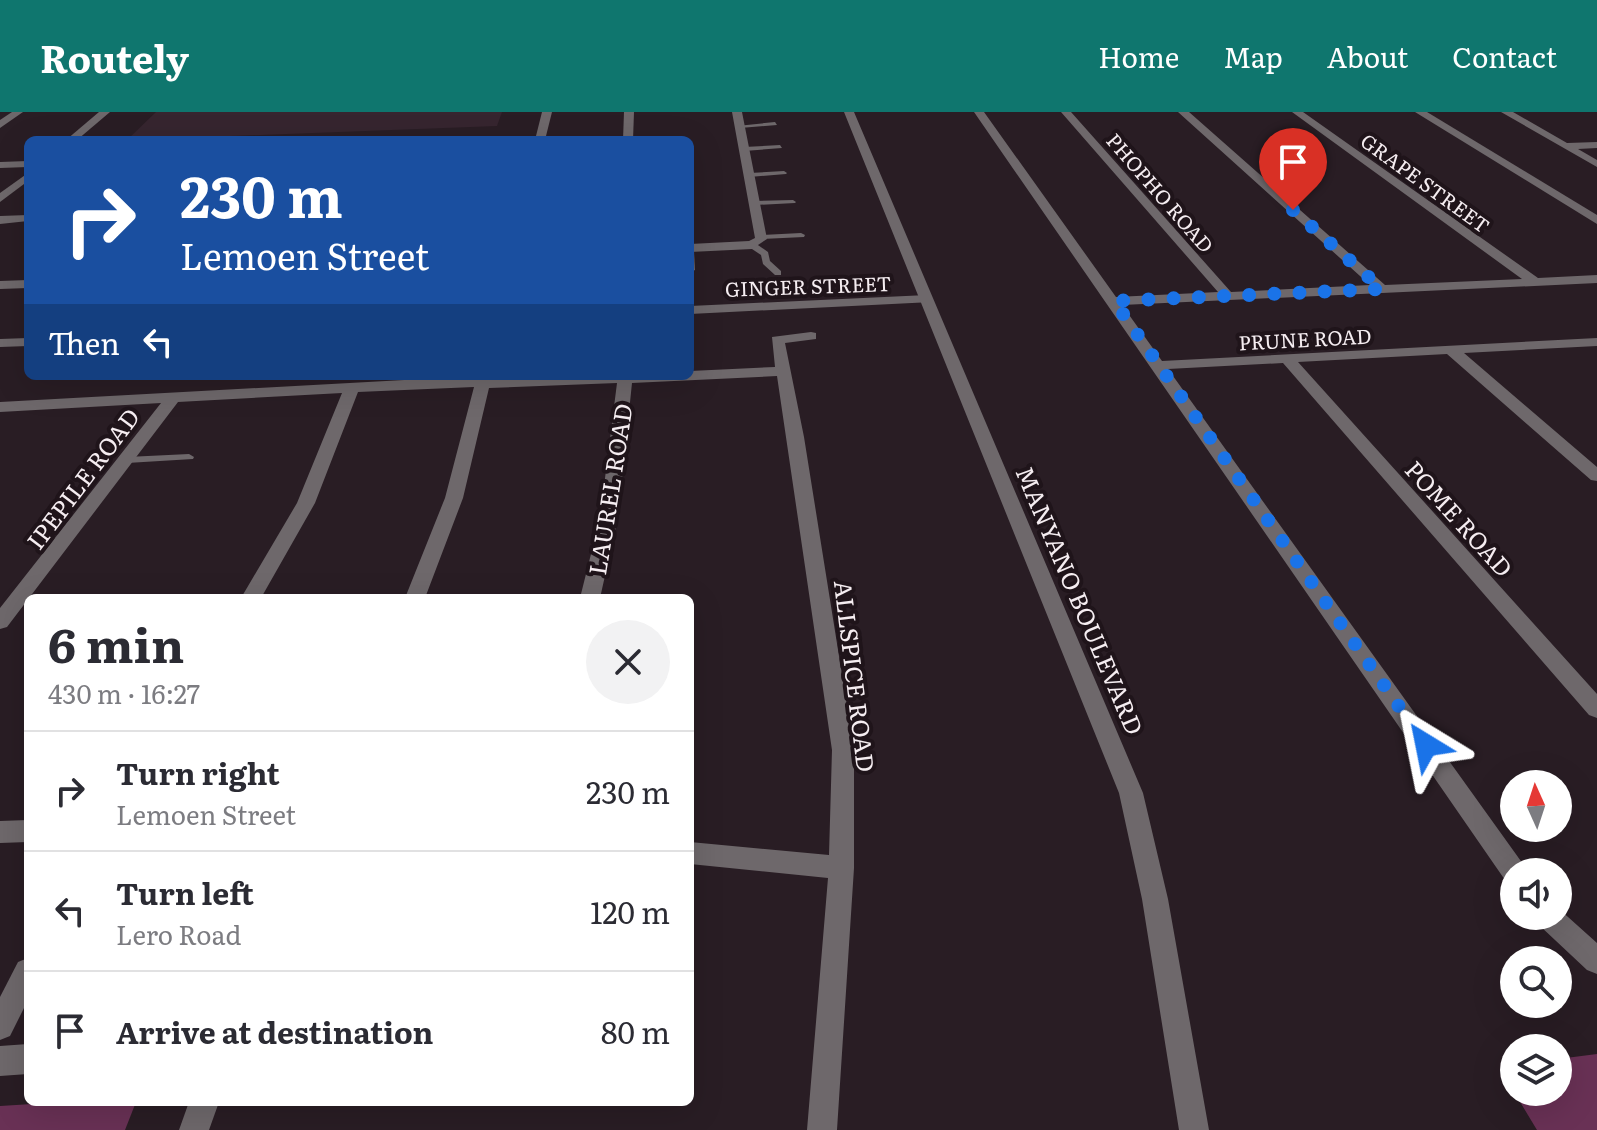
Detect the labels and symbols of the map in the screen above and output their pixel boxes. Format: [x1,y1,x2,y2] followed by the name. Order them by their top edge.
[1355,125,1497,239] street label: GRAPE STREET
[1100,126,1222,258] street label: PHOPHO ROAD
[1259,128,1327,210] pin
[724,267,892,303] street label: GINGER STREET
[1238,320,1372,356] street label: PRUNE ROAD
[17,400,147,556] street label: IPEPILE ROAD
[578,401,640,577] street label: LAUREL ROAD
[1398,452,1522,584] street label: POME ROAD
[1008,460,1154,740] street label: MANYANO BOULEVARD
[827,578,885,774] street label: ALLSPICE ROAD
[1384,703,1468,787] position arrow
[1500,770,1572,842] north arrow

